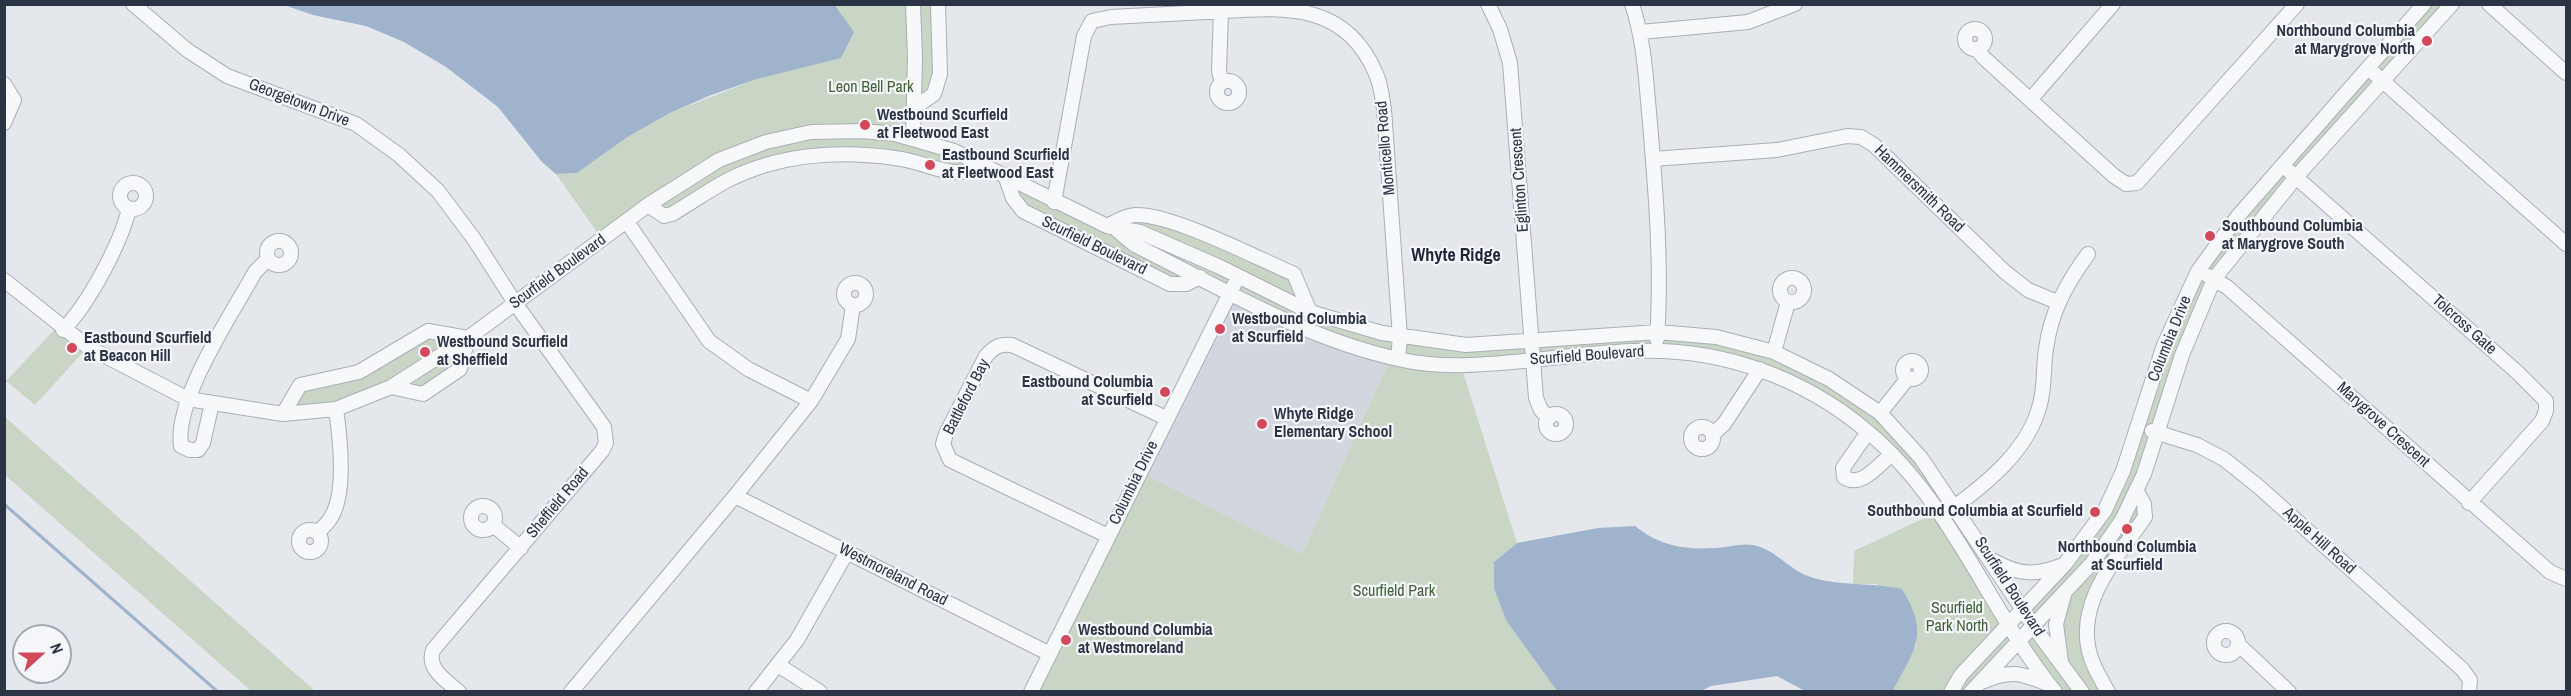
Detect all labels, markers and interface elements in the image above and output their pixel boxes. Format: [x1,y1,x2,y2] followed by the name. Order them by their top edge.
[2277,22,2415,60] place label: Northbound Columbia at Marygrove North
[2420,34,2434,48] marker: Northbound Columbia at Marygrove North
[246,75,352,131] street label: Georgetown Drive
[828,78,914,98] park label: Leon Bell Park
[1372,100,1400,196] street label: Monticello Road
[877,106,1008,144] place label: Westbound Scurfield at Fleetwood East
[858,118,872,132] marker: Westbound Scurfield at Fleetwood East
[1507,127,1533,233] street label: Eglinton Crescent
[1870,141,1968,237] street label: Hammersmith Road
[942,146,1070,184] place label: Eastbound Scurfield at Fleetwood East
[923,158,937,172] marker: Eastbound Scurfield at Fleetwood East
[1038,212,1150,280] street label: Scurfield Boulevard
[2222,217,2363,255] place label: Southbound Columbia at Marygrove South
[2203,229,2217,243] marker: Southbound Columbia at Marygrove South
[506,231,610,313] street label: Scurfield Boulevard
[1411,245,1501,267] district label: Whyte Ridge
[2428,291,2500,359] street label: Tolcross Gate
[2144,293,2196,385] street label: Columbia Drive
[1232,310,1367,348] place label: Westbound Columbia at Scurfield
[1213,322,1227,336] marker: Westbound Columbia at Scurfield
[84,329,212,367] place label: Eastbound Scurfield at Beacon Hill
[437,333,568,371] place label: Westbound Scurfield at Sheffield
[65,341,79,355] marker: Eastbound Scurfield at Beacon Hill
[1529,342,1645,370] street label: Scurfield Boulevard
[418,345,432,359] marker: Westbound Scurfield at Sheffield
[940,356,994,438] street label: Battleford Bay
[1022,373,1153,411] place label: Eastbound Columbia at Scurfield
[2333,378,2433,472] street label: Marygrove Crescent
[1158,385,1172,399] marker: Eastbound Columbia at Scurfield
[1274,405,1392,443] place label: Whyte Ridge Elementary School
[1255,417,1269,431] marker: Whyte Ridge Elementary School
[1105,438,1163,528] street label: Columbia Drive
[523,464,593,542] street label: Sheffield Road
[1867,502,2083,522] place label: Southbound Columbia at Scurfield
[2279,503,2359,579] street label: Apple Hill Road
[2088,505,2102,519] marker: Southbound Columbia at Scurfield
[2120,522,2134,536] marker: Northbound Columbia at Scurfield
[1970,534,2048,640] street label: Scurfield Boulevard
[2058,538,2196,576] place label: Northbound Columbia at Scurfield
[835,539,951,611] street label: Westmoreland Road
[1353,582,1435,602] park label: Scurfield Park
[1926,599,1988,637] park label: Scurfield Park North
[1078,621,1213,659] place label: Westbound Columbia at Westmoreland
[12,624,72,684] north arrow
[1059,633,1073,647] marker: Westbound Columbia at Westmoreland
[45,640,69,657] text: N

